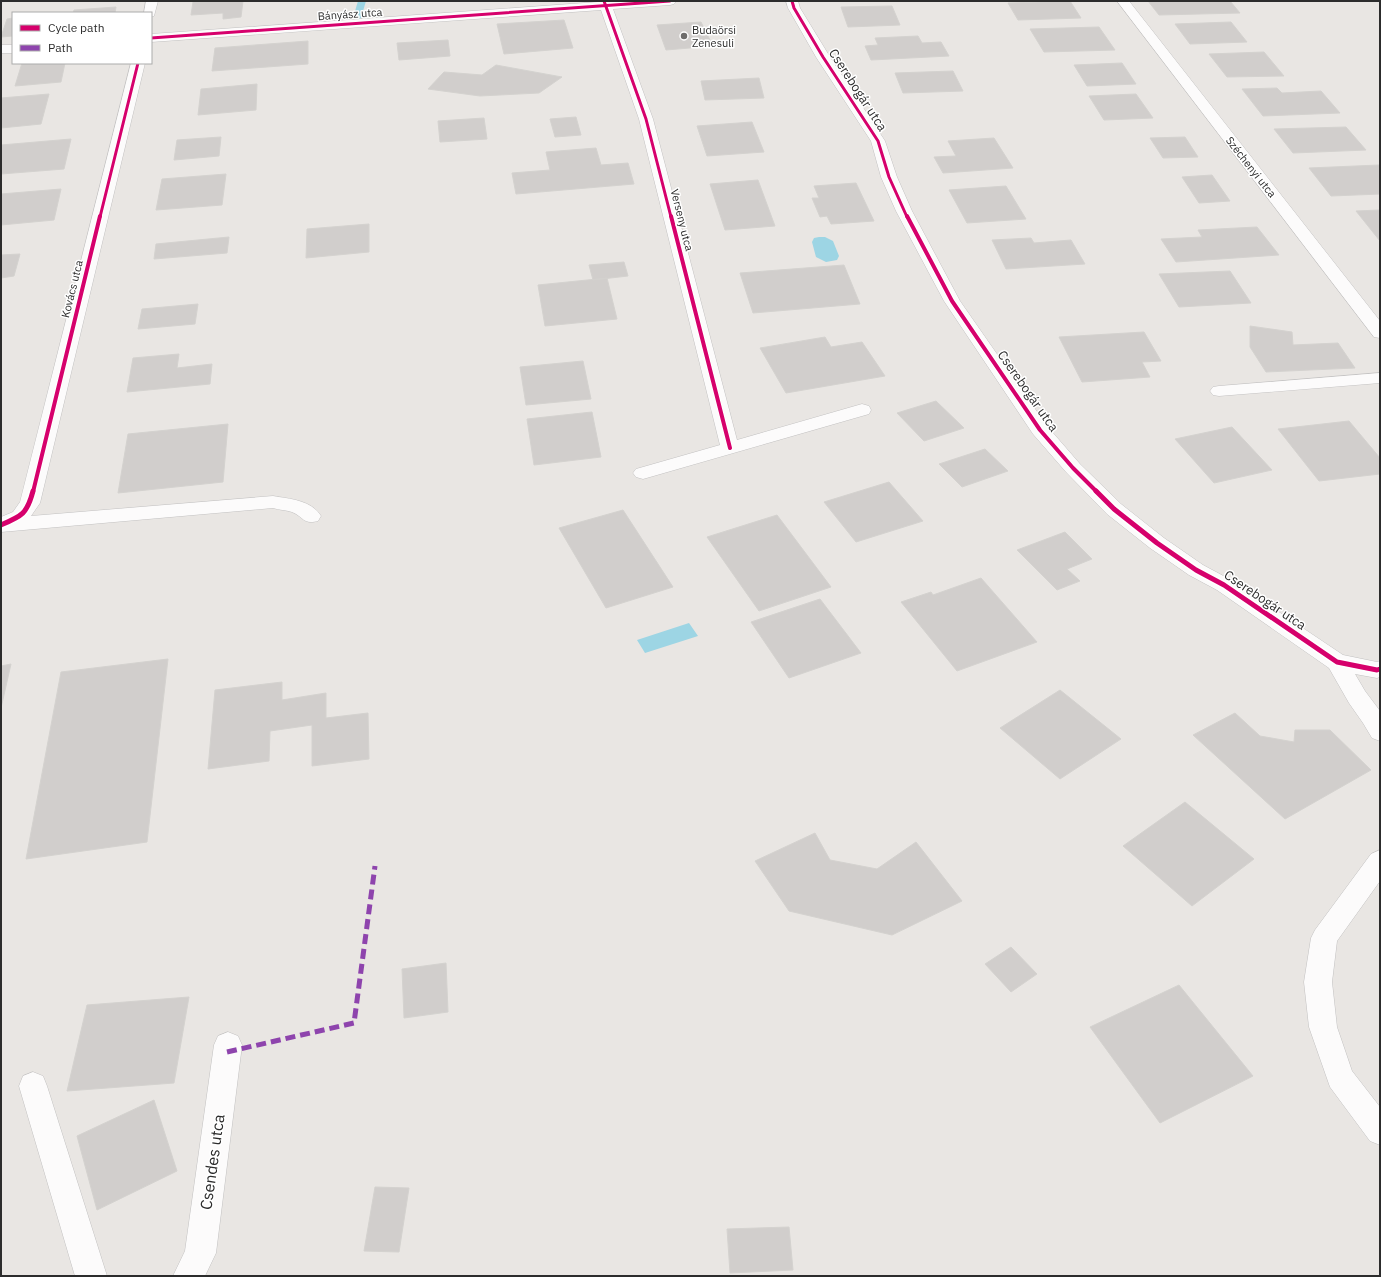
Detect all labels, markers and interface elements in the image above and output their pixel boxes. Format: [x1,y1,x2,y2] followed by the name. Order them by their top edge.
[317,5,383,23] street label: Bányász utca
[12,12,152,64] legend
[48,20,105,35] text: Cycle path
[692,23,736,50] place label: Budaörsi Zenesuli
[679,31,689,41] marker: Budaörsi Zenesuli
[48,40,73,55] text: Path
[825,45,891,135] street label: Cserebogár utca
[1223,134,1279,200] street label: Széchenyi utca
[668,187,697,253] street label: Verseny utca
[58,259,86,319] street label: Kovács utca
[994,347,1062,435] street label: Cserebogár utca
[1221,566,1309,634] street label: Cserebogár utca
[195,1112,229,1211] street label: Csendes utca

